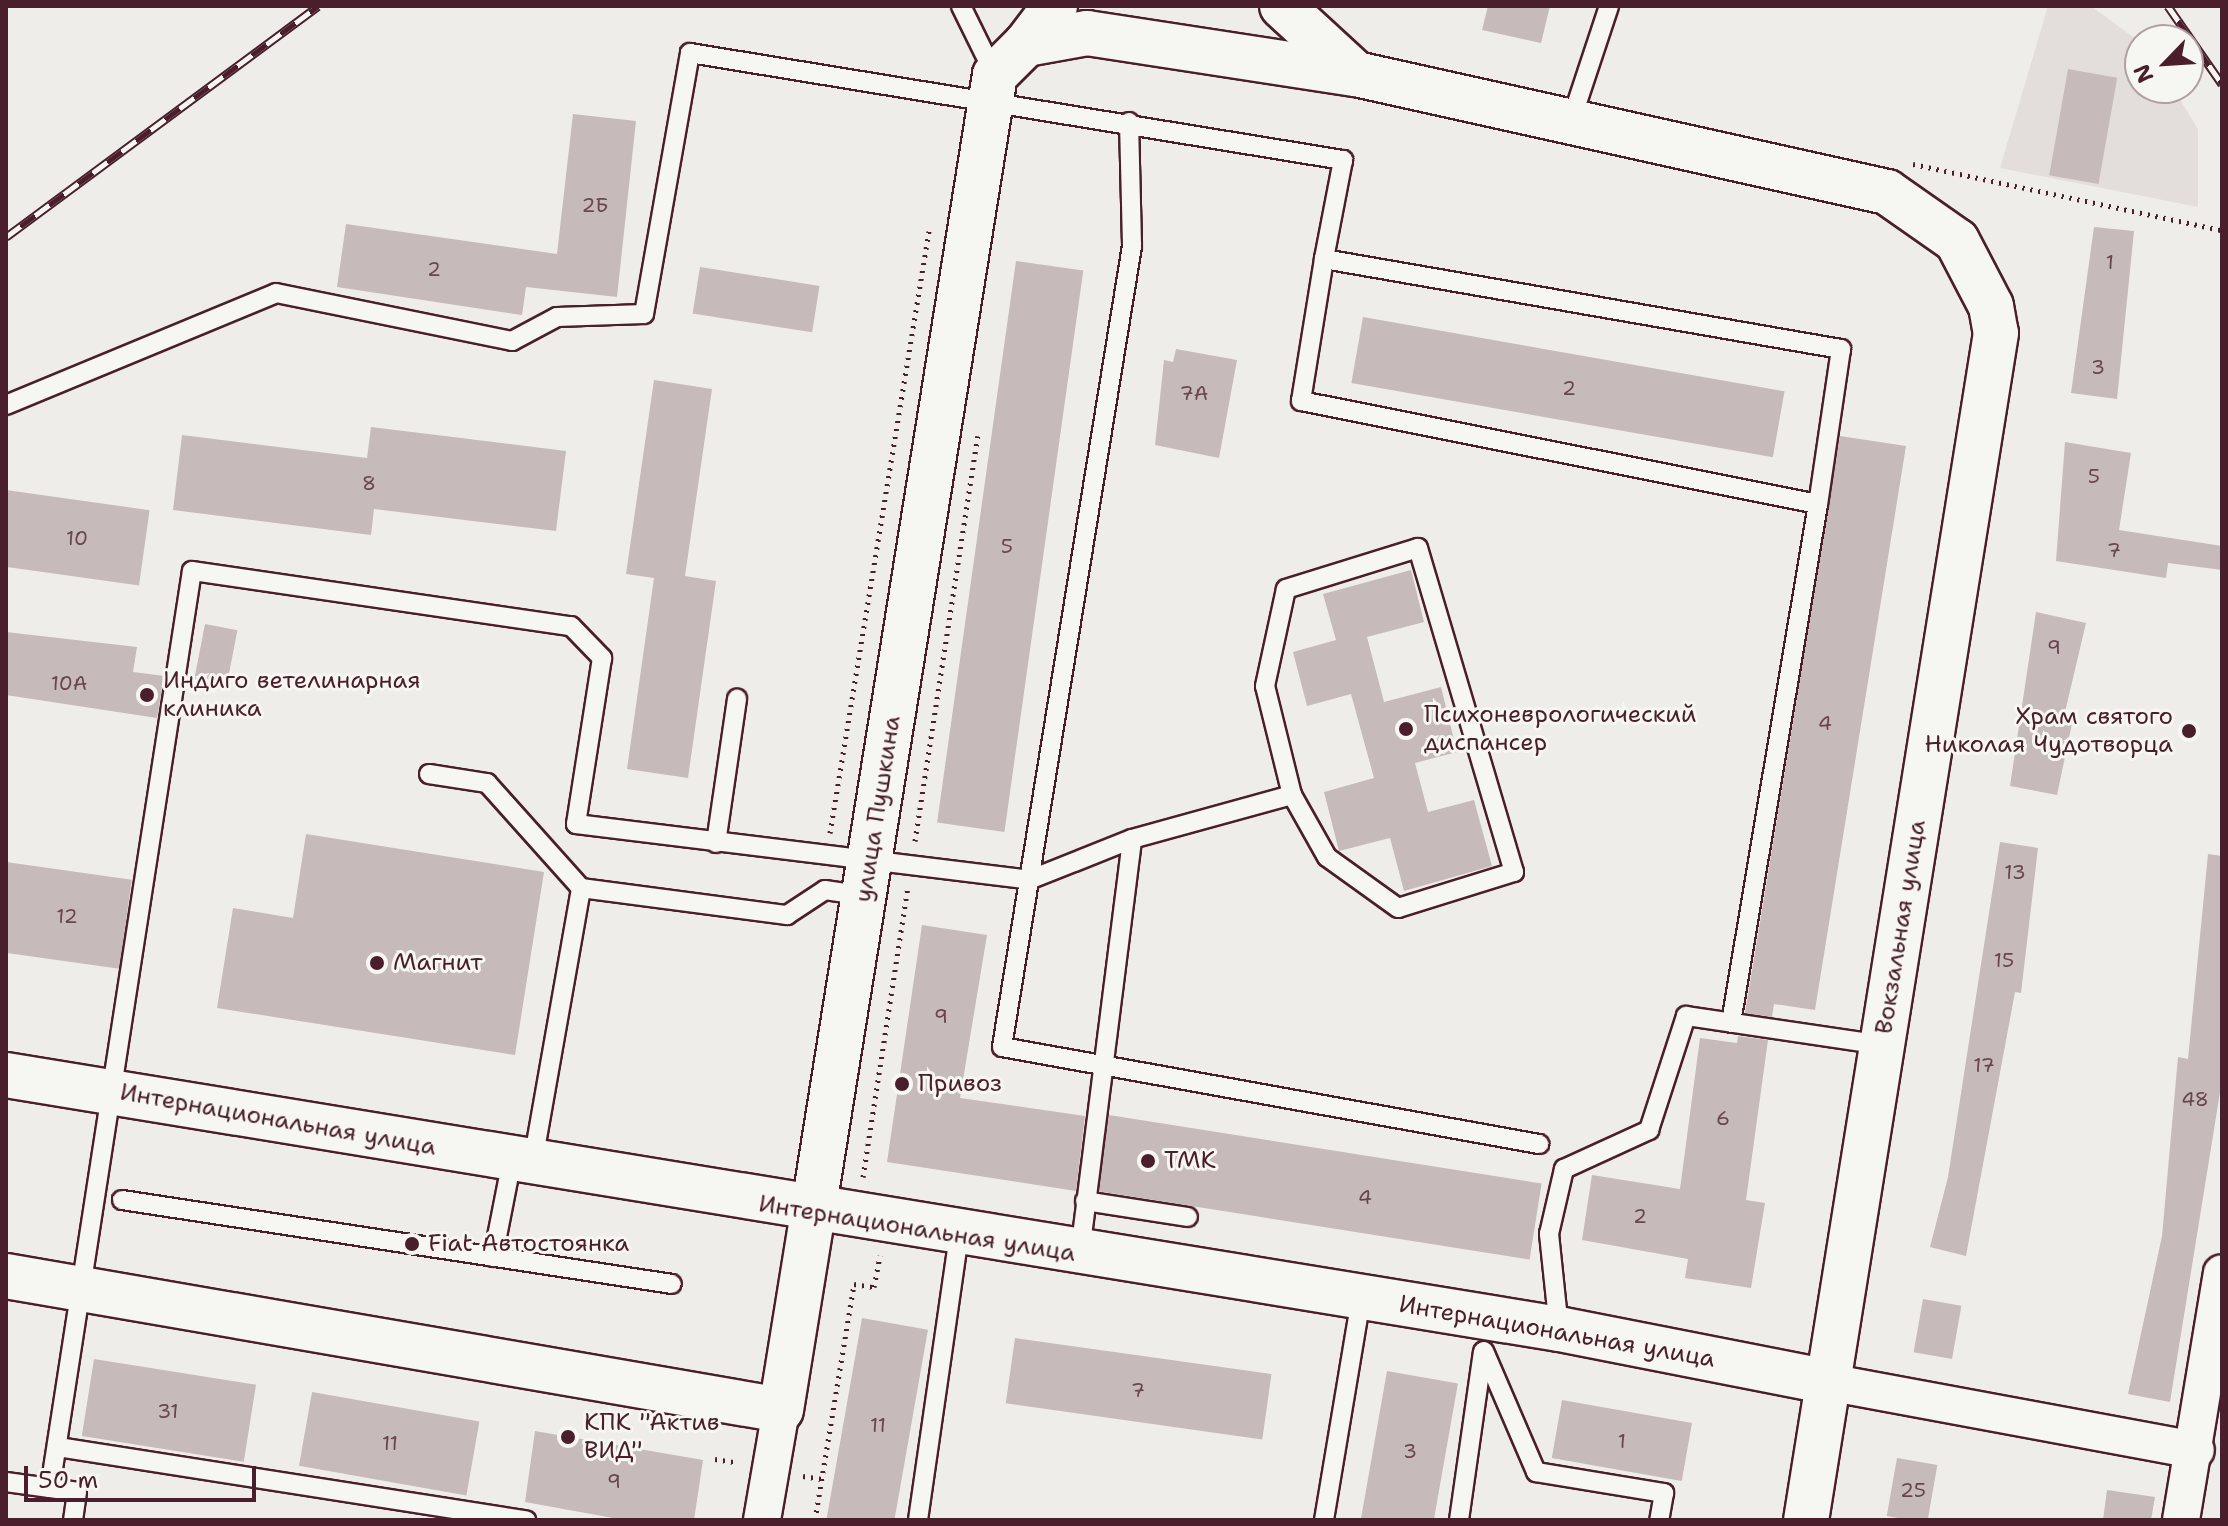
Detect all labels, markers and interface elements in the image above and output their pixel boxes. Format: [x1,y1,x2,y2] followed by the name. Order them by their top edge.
[2124,24,2204,104] north arrow
[2127,59,2160,88] text: N
[581,193,609,217] house number: 2Б
[2106,250,2114,274] house number: 1
[427,257,441,281] house number: 2
[2091,355,2105,379] house number: 3
[1562,376,1576,400] house number: 2
[1180,381,1208,405] house number: 7А
[2088,464,2100,488] house number: 5
[362,471,376,495] house number: 8
[66,526,88,550] house number: 10
[1001,534,1013,558] house number: 5
[2107,538,2121,562] house number: 7
[2047,635,2061,659] house number: 9
[163,667,421,723] place label: Индиго ветелинарная клиника
[51,671,87,695] house number: 10А
[138,686,156,704] marker: Индиго ветелинарная клиника
[1424,701,1696,757] place label: Психоневрологический диспансер
[1924,703,2173,759] place label: Храм святого Николая Чудотворца
[1818,711,1832,735] house number: 4
[849,714,907,904] street label: улица Пушкина
[1395,718,1417,740] marker: Психоневрологический диспансер
[2180,722,2198,740] marker: Храм святого Николая Чудотворца
[1870,818,1932,1036] street label: Вокзальная улица
[2004,860,2026,884] house number: 13
[56,904,78,928] house number: 12
[1994,948,2014,972] house number: 15
[393,949,482,977] place label: Магнит
[368,954,386,972] marker: Магнит
[934,1004,948,1028] house number: 9
[1973,1053,1995,1077] house number: 17
[918,1070,1002,1098] place label: Привоз
[893,1075,911,1093] marker: Привоз
[118,1078,438,1162] street label: Интернациональная улица
[2181,1087,2209,1111] house number: 48
[1716,1106,1730,1130] house number: 6
[1164,1147,1216,1175] place label: ТМК
[1139,1152,1157,1170] marker: ТМК
[1358,1185,1372,1209] house number: 4
[757,1190,1077,1268] street label: Интернациональная улица
[1633,1204,1647,1228] house number: 2
[428,1230,629,1258] place label: Fiat Автостоянка
[403,1235,421,1253] marker: Fiat Автостоянка
[1397,1290,1717,1374] street label: Интернациональная улица
[1131,1378,1145,1402] house number: 7
[157,1399,179,1423] house number: 31
[584,1409,719,1465] place label: КПК ''Актив ВИД''
[870,1413,886,1437] house number: 11
[559,1428,577,1446] marker: КПК ''Актив ВИД''
[1618,1429,1626,1453] house number: 1
[382,1431,398,1455] house number: 11
[1403,1439,1417,1463] house number: 3
[28,1450,260,1500] scale bar
[38,1464,98,1496] text: 50 m
[607,1469,621,1493] house number: 9
[1900,1478,1926,1502] house number: 25

